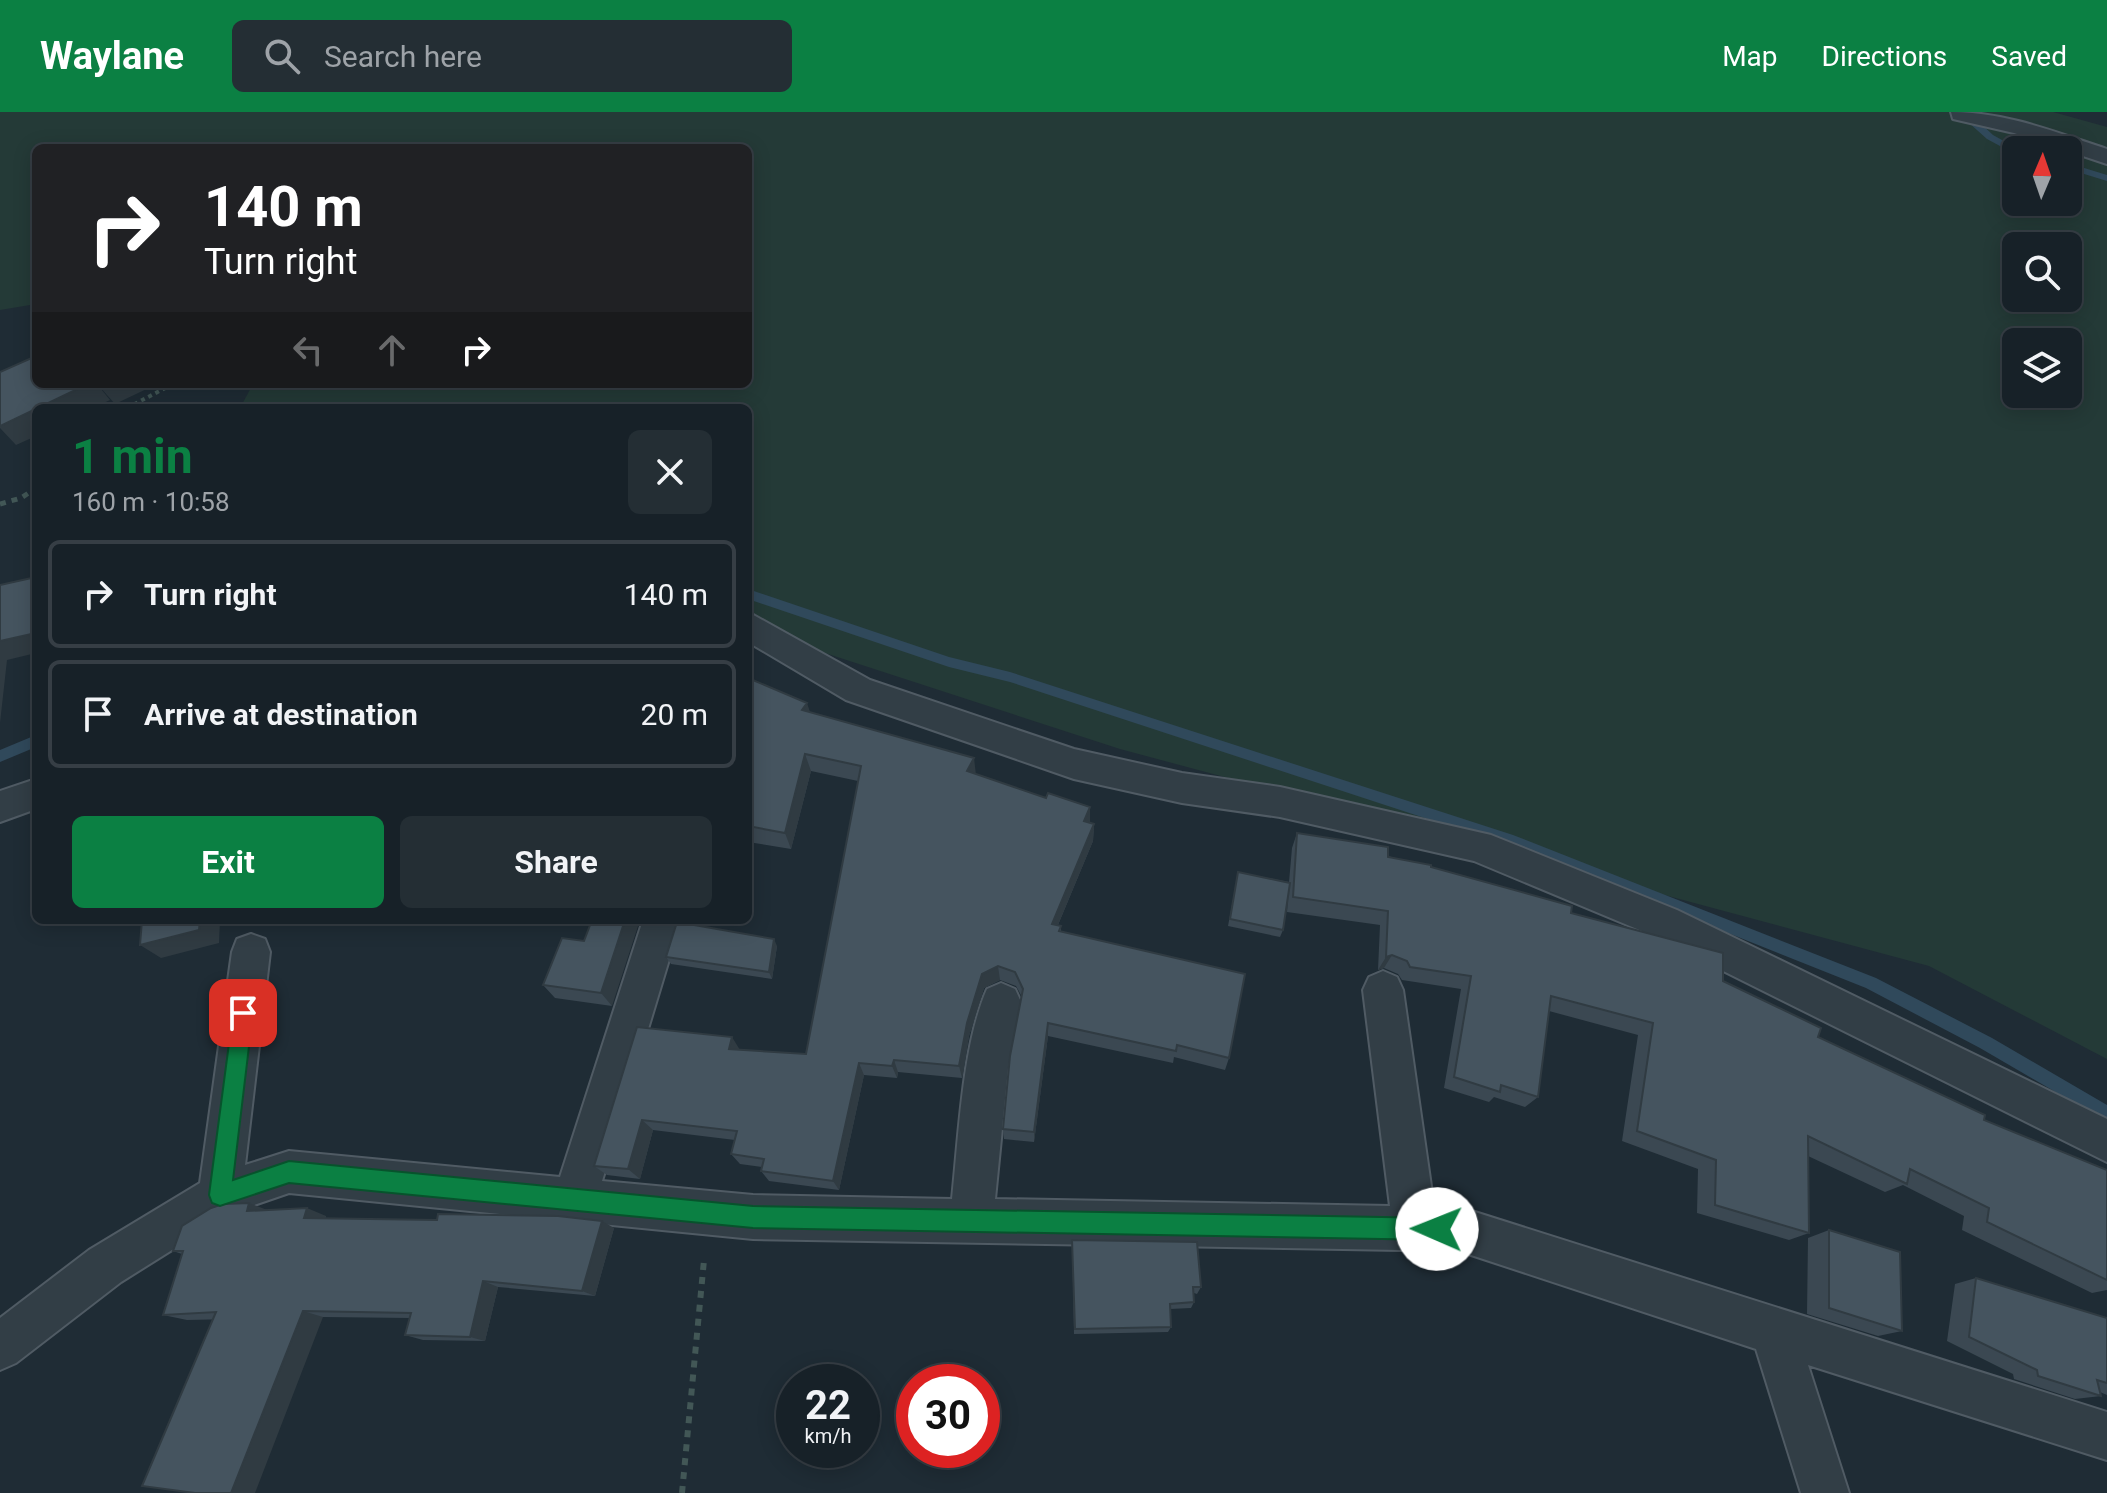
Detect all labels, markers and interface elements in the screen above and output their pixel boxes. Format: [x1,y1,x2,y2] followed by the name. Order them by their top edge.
[232,20,792,92] search box
[40,34,184,78] text: Waylane
[260,34,304,78] icon: search
[324,39,482,74] text: Search here
[1722,40,1778,73] text: Map
[1822,40,1947,73] text: Directions
[1991,40,2067,73] text: Saved
[2002,136,2082,216] north arrow
[2002,136,2082,408] map controls
[204,174,363,240] text: 140 m
[72,176,176,280] icon: right
[2002,232,2082,312] button: search
[204,241,357,283] text: Turn right
[286,328,330,372] icon: left
[370,328,414,372] icon: ahead
[454,328,498,372] icon: right
[2002,328,2082,408] button: layers
[72,428,193,485] text: 1 min
[628,430,712,514] button: close
[72,487,230,517] text: 160 m · 10:58
[76,572,120,616] icon: right
[144,577,277,612] text: Turn right
[624,577,708,612] text: 140 m
[76,692,120,736] icon: arrive
[144,697,418,732] text: Arrive at destination
[641,697,708,732] text: 20 m
[72,816,384,908] button: Exit
[400,816,712,908] button: Share
[209,979,277,1047] pin
[221,991,265,1035] icon: arrive
[1395,1187,1479,1271] position arrow
[896,1364,1000,1468] speed limit sign: 30
[805,1382,851,1429] text: 22
[805,1424,851,1448] text: km/h

